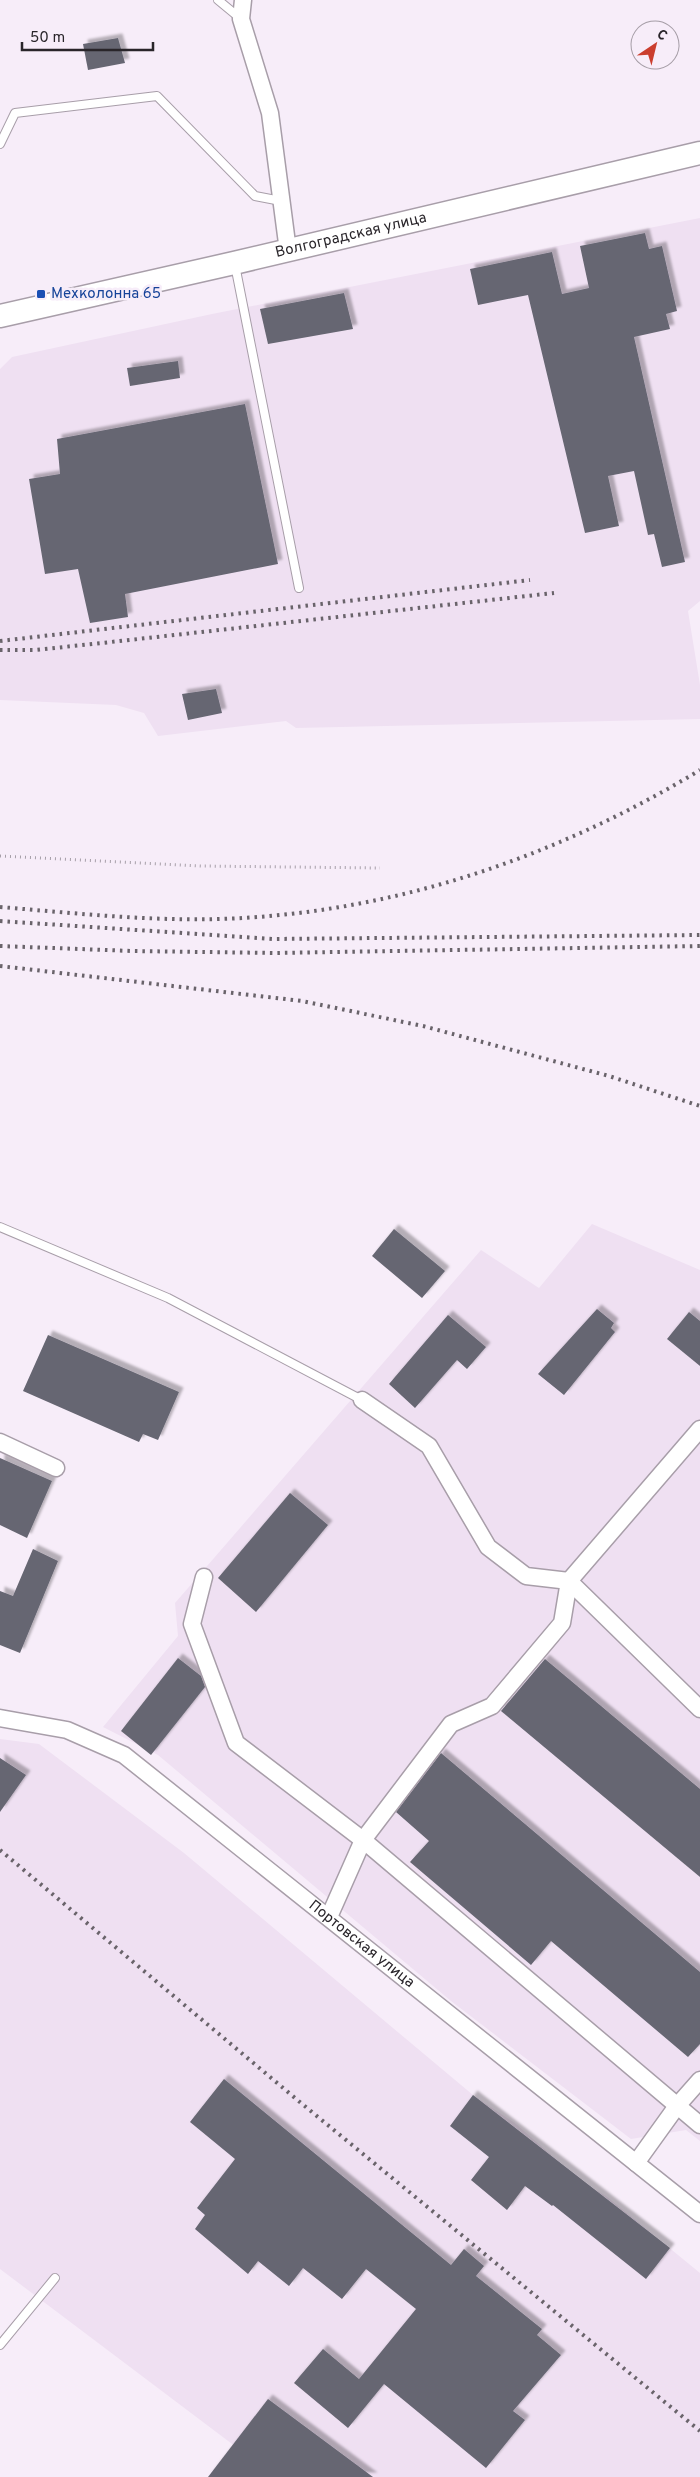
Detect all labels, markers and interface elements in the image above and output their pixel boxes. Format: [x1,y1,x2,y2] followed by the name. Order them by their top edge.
[22,20,154,52] scale bar
[630,20,680,70] north arrow
[653,26,670,45] text: С
[30,29,65,48] text: 50 m
[273,208,428,262] street label: Волгоградская улица
[51,285,161,304] place label: Мехколонна 65
[35,288,47,300] marker: Мехколонна 65
[305,1896,418,1992] street label: Портовская улица

